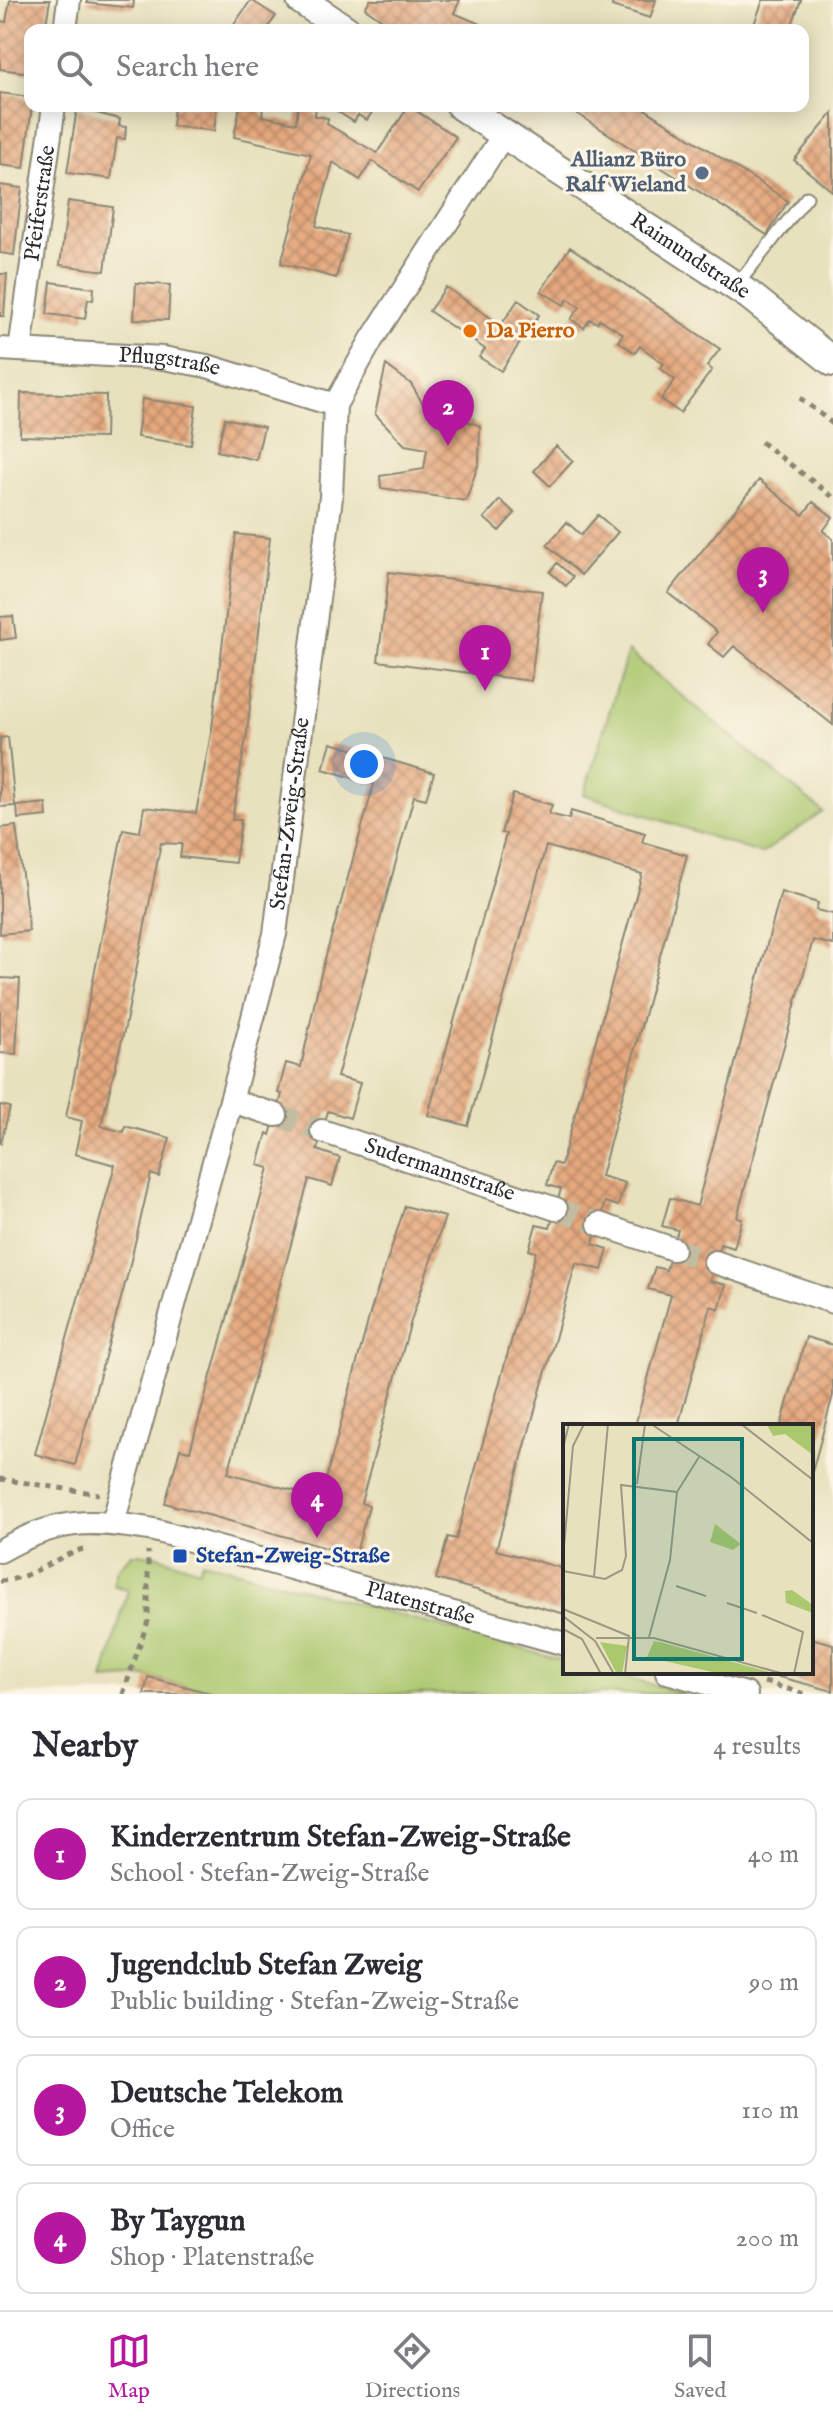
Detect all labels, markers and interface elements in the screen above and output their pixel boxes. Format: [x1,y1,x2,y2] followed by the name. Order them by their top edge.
[24,24,809,112] search box
[52,46,96,90] icon: search
[116,49,259,87] text: Search here
[18,144,62,263] street label: Pfeiferstraße
[565,146,687,199] place label: Allianz Büro Ralf Wieland
[693,164,711,182] marker: Allianz Büro Ralf Wieland
[625,207,755,306] street label: Raimundstraße
[486,317,575,345] place label: Da Pierro
[461,322,479,340] marker: Da Pierro
[118,342,224,383] street label: Pflugstraße
[422,380,474,446] pin: 2
[737,547,789,613] pin: 3
[459,625,511,691] pin: 1
[264,716,317,912] street label: Stefan-Zweig-Straße
[344,744,384,784] your location
[361,1132,519,1208] street label: Sudermannstraße
[563,1424,813,1674] inset map
[291,1472,343,1538] pin: 4
[196,1542,390,1570] place label: Stefan-Zweig-Straße
[171,1547,189,1565] marker: Stefan-Zweig-Straße
[362,1575,478,1632] street label: Platenstraße
[32,1725,138,1768] text: Nearby
[713,1730,801,1763] text: 4 results
[110,1819,571,1857] text: Kinderzentrum Stefan-Zweig-Straße
[55,1838,65,1871] text: 1
[748,1838,799,1871] text: 40 m
[110,1857,429,1890] text: School · Stefan-Zweig-Straße
[110,1947,422,1985] text: Jugendclub Stefan Zweig
[54,1966,66,1999] text: 2
[749,1966,799,1999] text: 90 m
[110,1985,519,2018] text: Public building · Stefan-Zweig-Straße
[110,2075,343,2113] text: Deutsche Telekom
[55,2094,65,2127] text: 3
[741,2094,799,2127] text: 110 m
[110,2113,175,2146] text: Office
[110,2203,245,2241] text: By Taygun
[54,2222,66,2255] text: 4
[735,2222,799,2255] text: 200 m
[110,2241,315,2274] text: Shop · Platenstraße
[107,2329,151,2405] tab: Map
[365,2329,460,2405] tab: Directions
[674,2329,726,2405] tab: Saved

